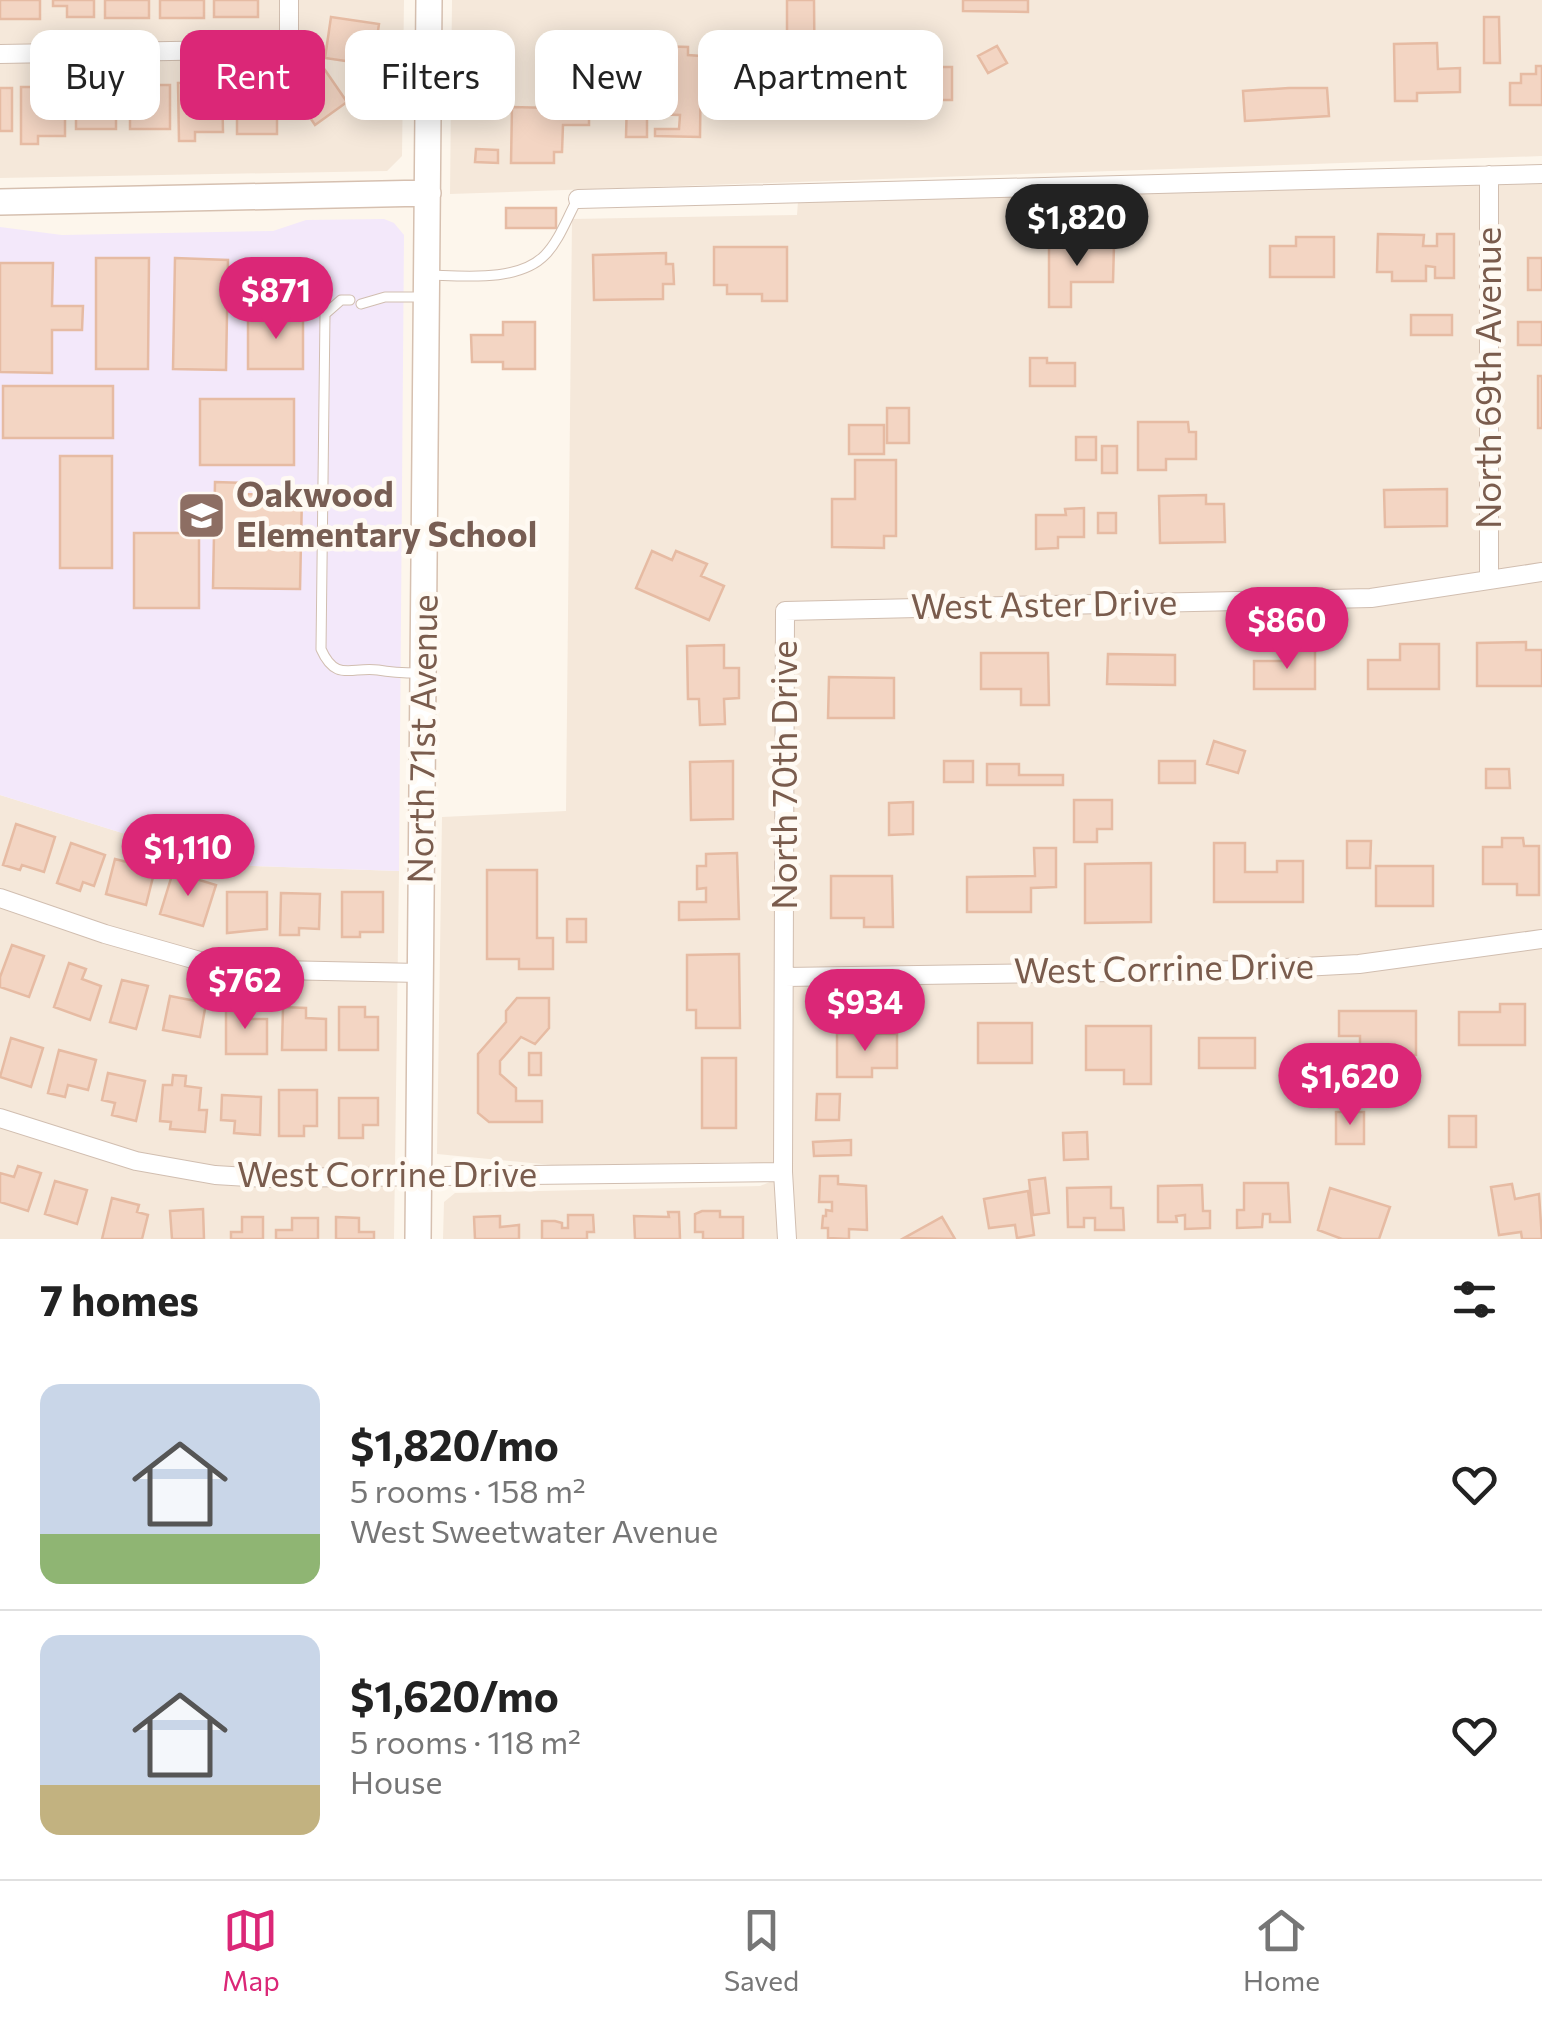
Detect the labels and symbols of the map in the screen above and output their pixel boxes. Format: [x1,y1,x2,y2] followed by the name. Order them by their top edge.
[996,184,1158,269] pin: $1,820
[1465,227,1508,529] street label: North 69th Avenue
[217,257,335,342] pin: $871
[236,471,537,554] place label: Oakwood Elementary School
[175,489,227,541] school or university icon: Oakwood Elementary School
[910,579,1177,626] street label: West Aster Drive
[1228,587,1346,672] pin: $860
[396,594,445,884] street label: North 71st Avenue
[761,640,804,910] street label: North 70th Drive
[107,814,269,899] pin: $1,110
[1013,942,1314,991] street label: West Corrine Drive
[186,947,304,1032] pin: $762
[806,969,924,1054] pin: $934
[1269,1043,1431,1128] pin: $1,620
[237,1151,537,1194] street label: West Corrine Drive

